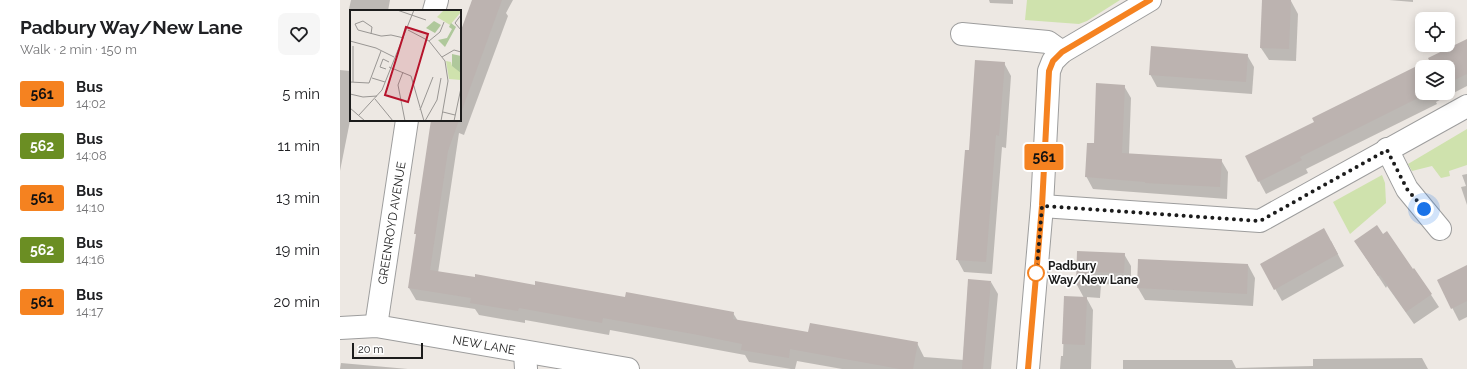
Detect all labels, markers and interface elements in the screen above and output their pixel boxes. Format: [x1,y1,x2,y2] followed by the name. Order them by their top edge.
[350,10,461,121] inset map
[1415,12,1455,100] map controls
[1415,12,1455,52] button: locate
[278,13,320,55] button: heart
[20,16,243,38] text: Padbury Way/New Lane
[20,42,137,57] text: Walk · 2 min · 150 m
[1415,60,1455,100] button: layers
[76,78,103,96] text: Bus
[282,85,320,103] text: 5 min
[30,86,54,102] text: 561
[76,96,106,111] text: 14:02
[76,130,103,148] text: Bus
[278,137,320,155] text: 11 min
[30,138,54,154] text: 562
[1021,144,1067,170] line badge: 561
[76,148,107,163] text: 14:08
[1032,149,1056,165] text: 561
[375,161,409,285] street label: GREENROYD AVENUE
[76,182,103,200] text: Bus
[276,189,320,207] text: 13 min
[30,190,54,206] text: 561
[1414,199,1434,219] your location
[76,200,105,215] text: 14:10
[76,234,103,252] text: Bus
[275,241,320,259] text: 19 min
[30,242,54,258] text: 562
[76,252,105,267] text: 14:16
[1048,259,1138,287] place label: Padbury Way/New Lane
[1027,264,1045,282] marker: Padbury Way/New Lane
[76,286,103,304] text: Bus
[273,293,320,311] text: 20 min
[30,294,54,310] text: 561
[76,304,104,319] text: 14:17
[452,333,516,357] street label: NEW LANE
[352,341,423,360] scale bar
[358,343,383,356] text: 20 m

